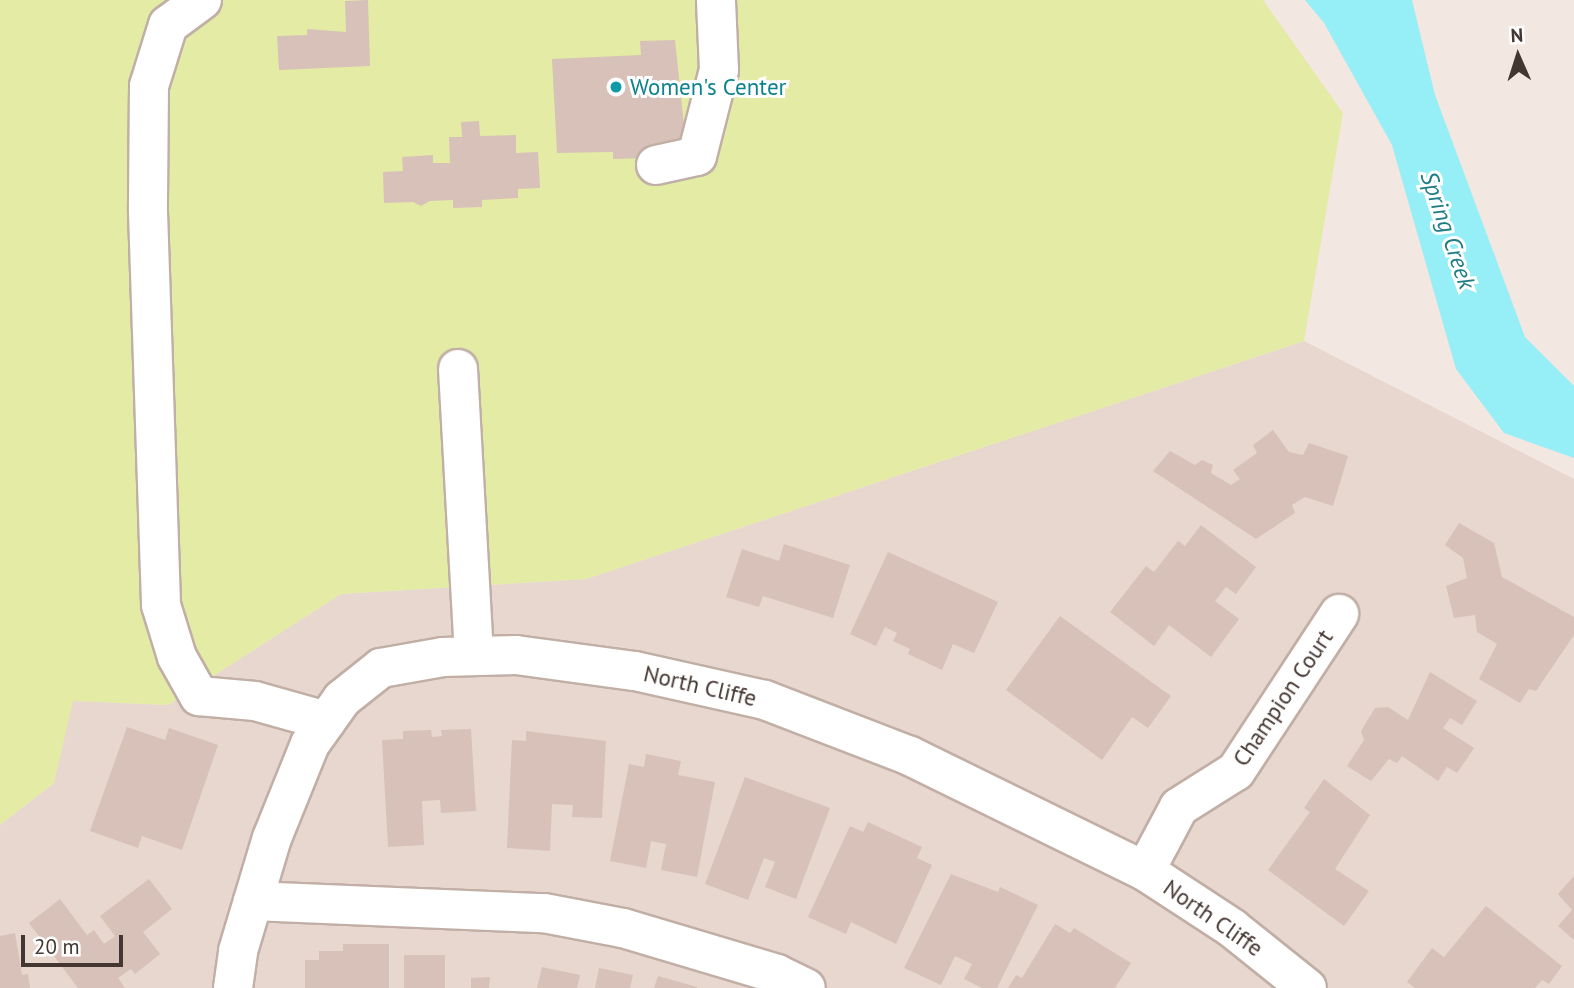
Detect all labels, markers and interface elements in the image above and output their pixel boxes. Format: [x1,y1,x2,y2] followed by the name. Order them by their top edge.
[1483,21,1553,91] north arrow
[1510,23,1524,47] text: N
[630,73,786,101] place label: Women's Center
[608,79,624,95] marker: Women's Center
[1414,167,1482,293] water label: Spring Creek
[1227,624,1339,772] street label: Champion Court
[641,660,759,712] street label: North Cliffe
[1158,874,1268,962] street label: North Cliffe
[24,922,126,966] scale bar
[34,933,80,960] text: 20 m

